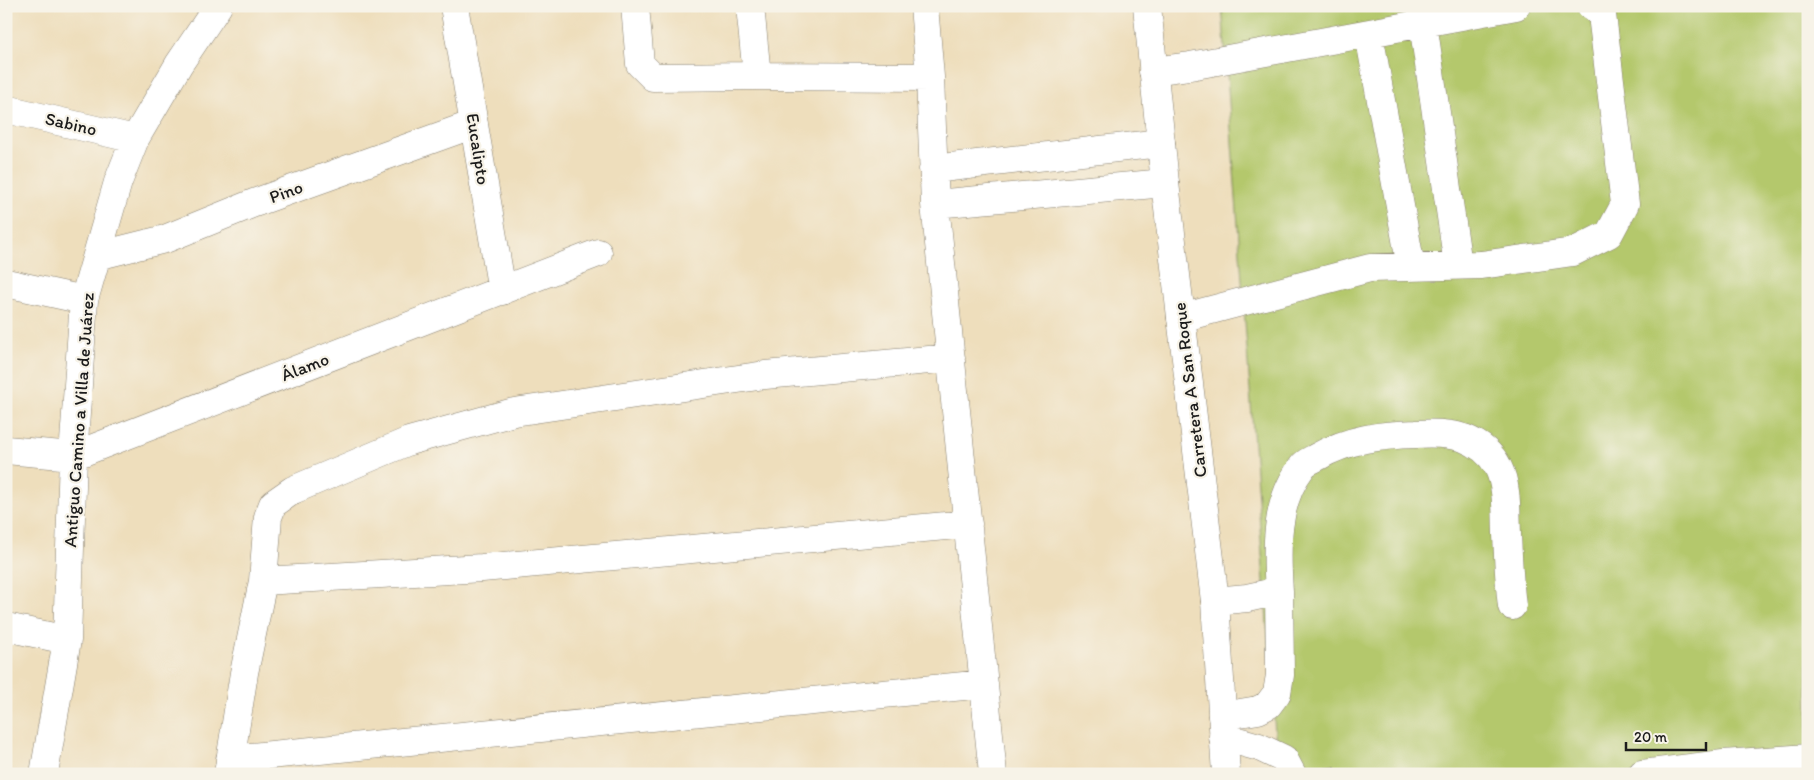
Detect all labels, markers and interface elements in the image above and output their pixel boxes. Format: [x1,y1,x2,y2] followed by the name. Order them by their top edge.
[43,107,99,141] street label: Sabino
[461,112,495,186] street label: Eucalipto
[266,176,306,208] street label: Pino
[59,292,99,548] street label: Antiguo Camino a Villa de Juárez
[1168,301,1212,479] street label: Carretera A San Roque
[278,348,332,386] street label: Álamo
[1626,720,1706,752] scale bar
[1634,728,1668,746] text: 20 m

